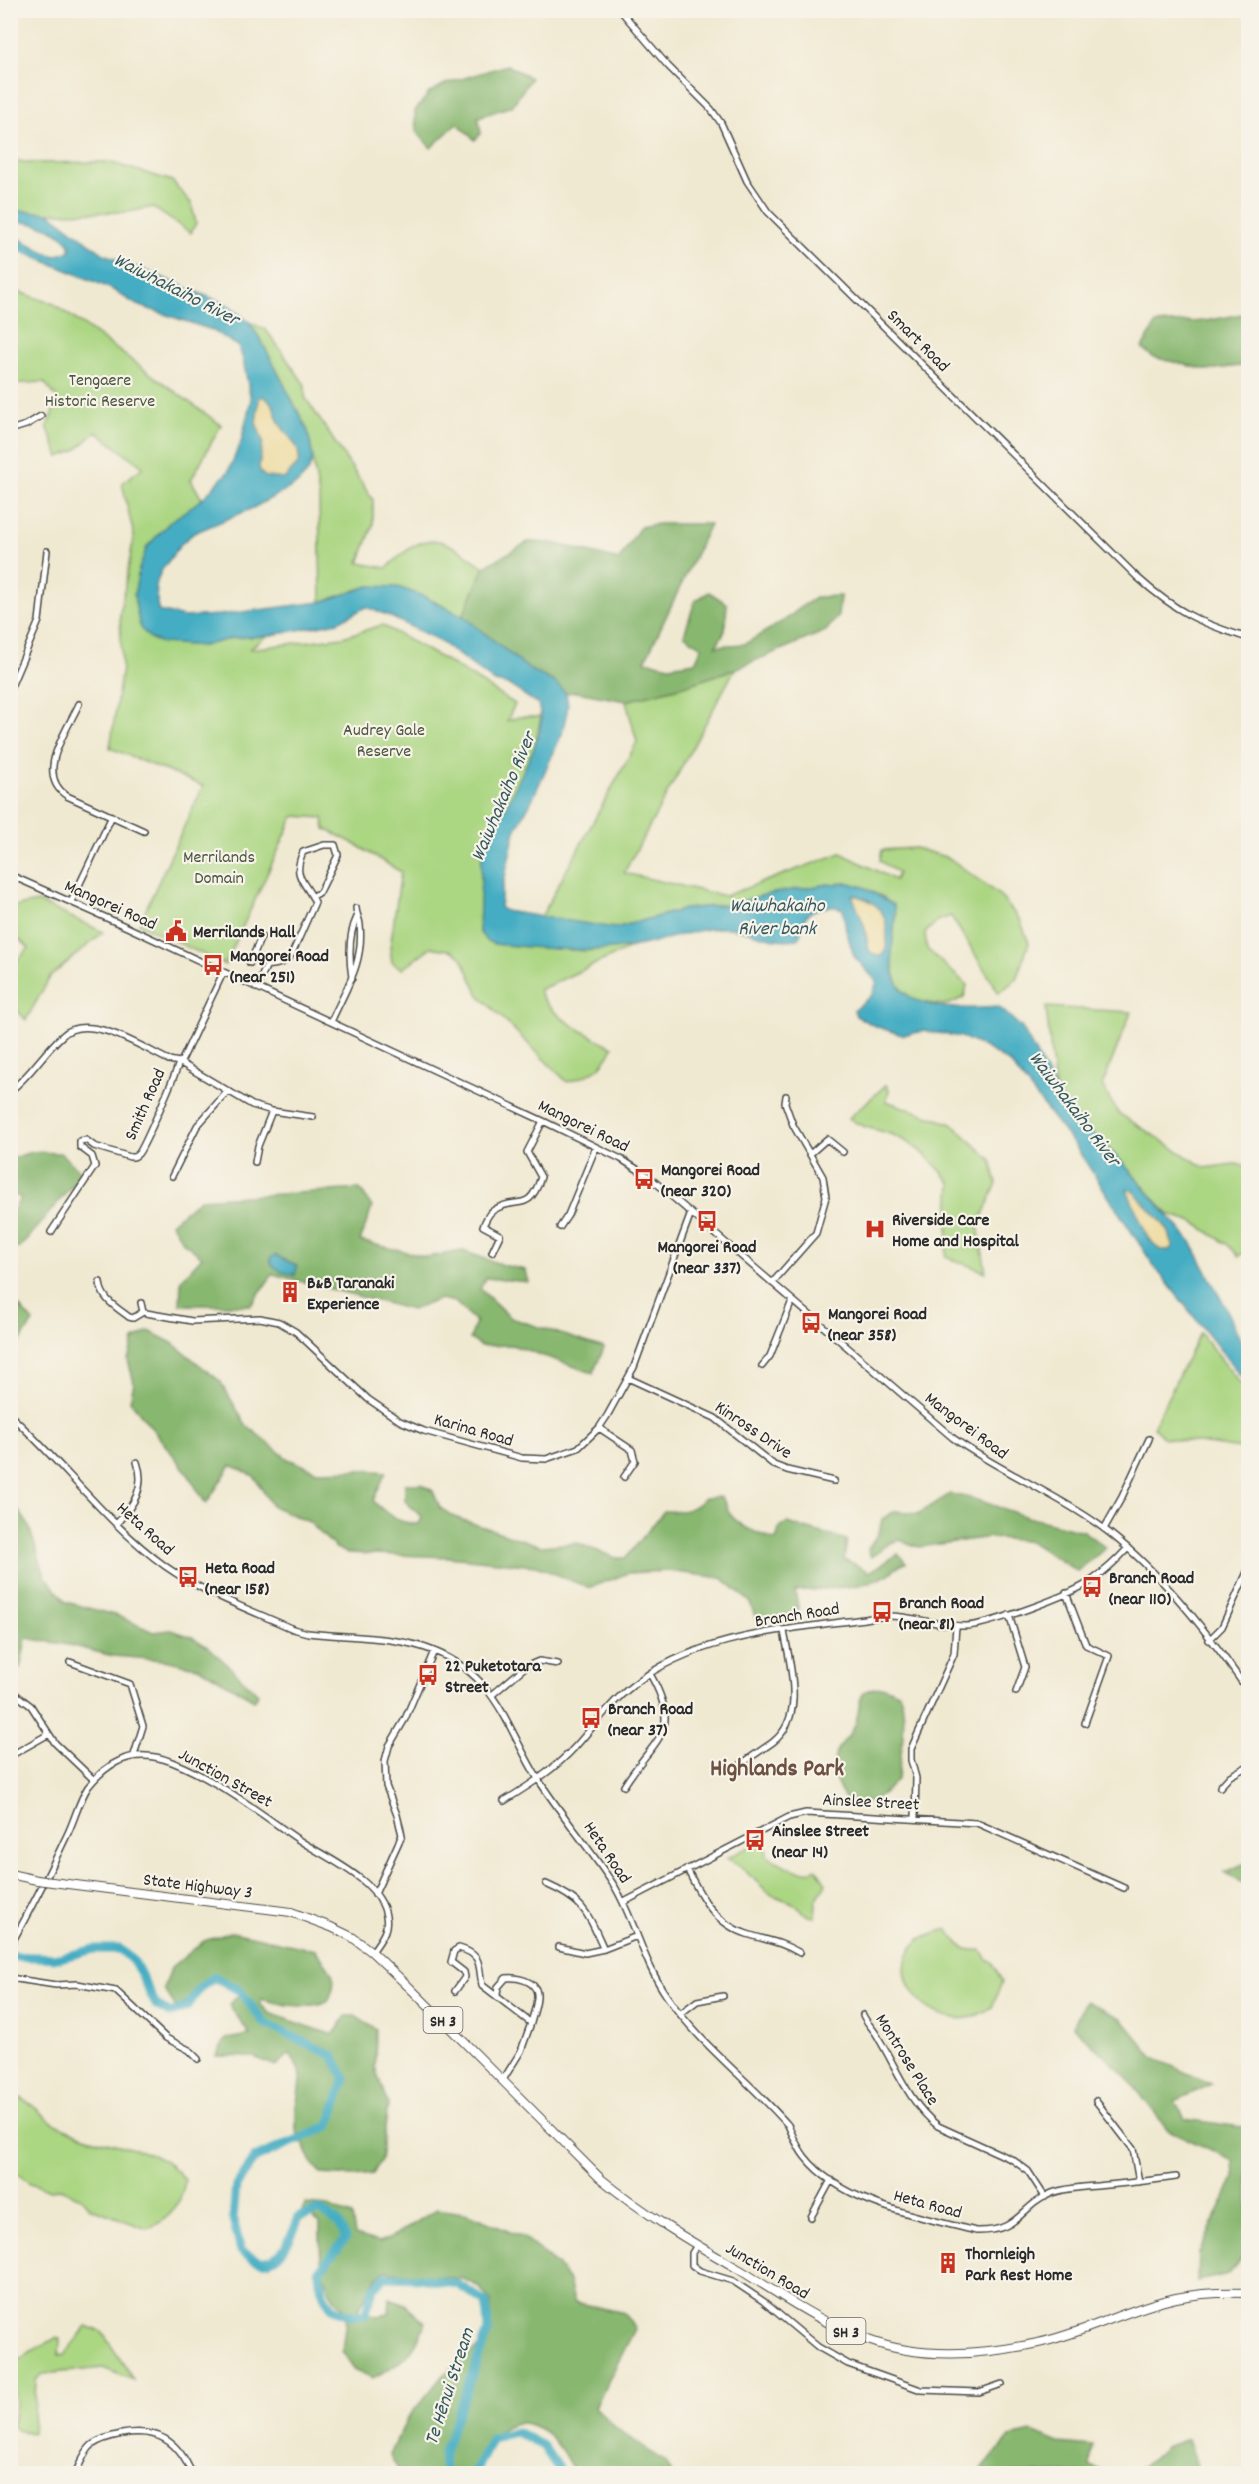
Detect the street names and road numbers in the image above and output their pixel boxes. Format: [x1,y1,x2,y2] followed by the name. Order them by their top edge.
[880,305,954,379] street label: Smart Road
[60,875,160,938] street label: Mangorei Road
[119,1065,173,1145] street label: Smith Road
[533,1094,633,1160] street label: Mangorei Road
[918,1387,1013,1467] street label: Mangorei Road
[709,1396,796,1466] street label: Kinross Drive
[431,1408,516,1455] street label: Karina Road
[110,1497,179,1563] street label: Heta Road
[753,1597,841,1635] street label: Branch Road
[173,1743,277,1815] street label: Junction Street
[822,1788,920,1819] street label: Ainslee Street
[576,1817,636,1889] street label: Heta Road
[142,1868,254,1907] street label: State Highway 3
[424,2007,462,2033] road number: SH 3
[868,2010,944,2111] street label: Montrose Place
[890,2184,964,2227] street label: Heta Road
[720,2237,813,2307] street label: Junction Road
[826,2318,866,2344] road number: SH 3

